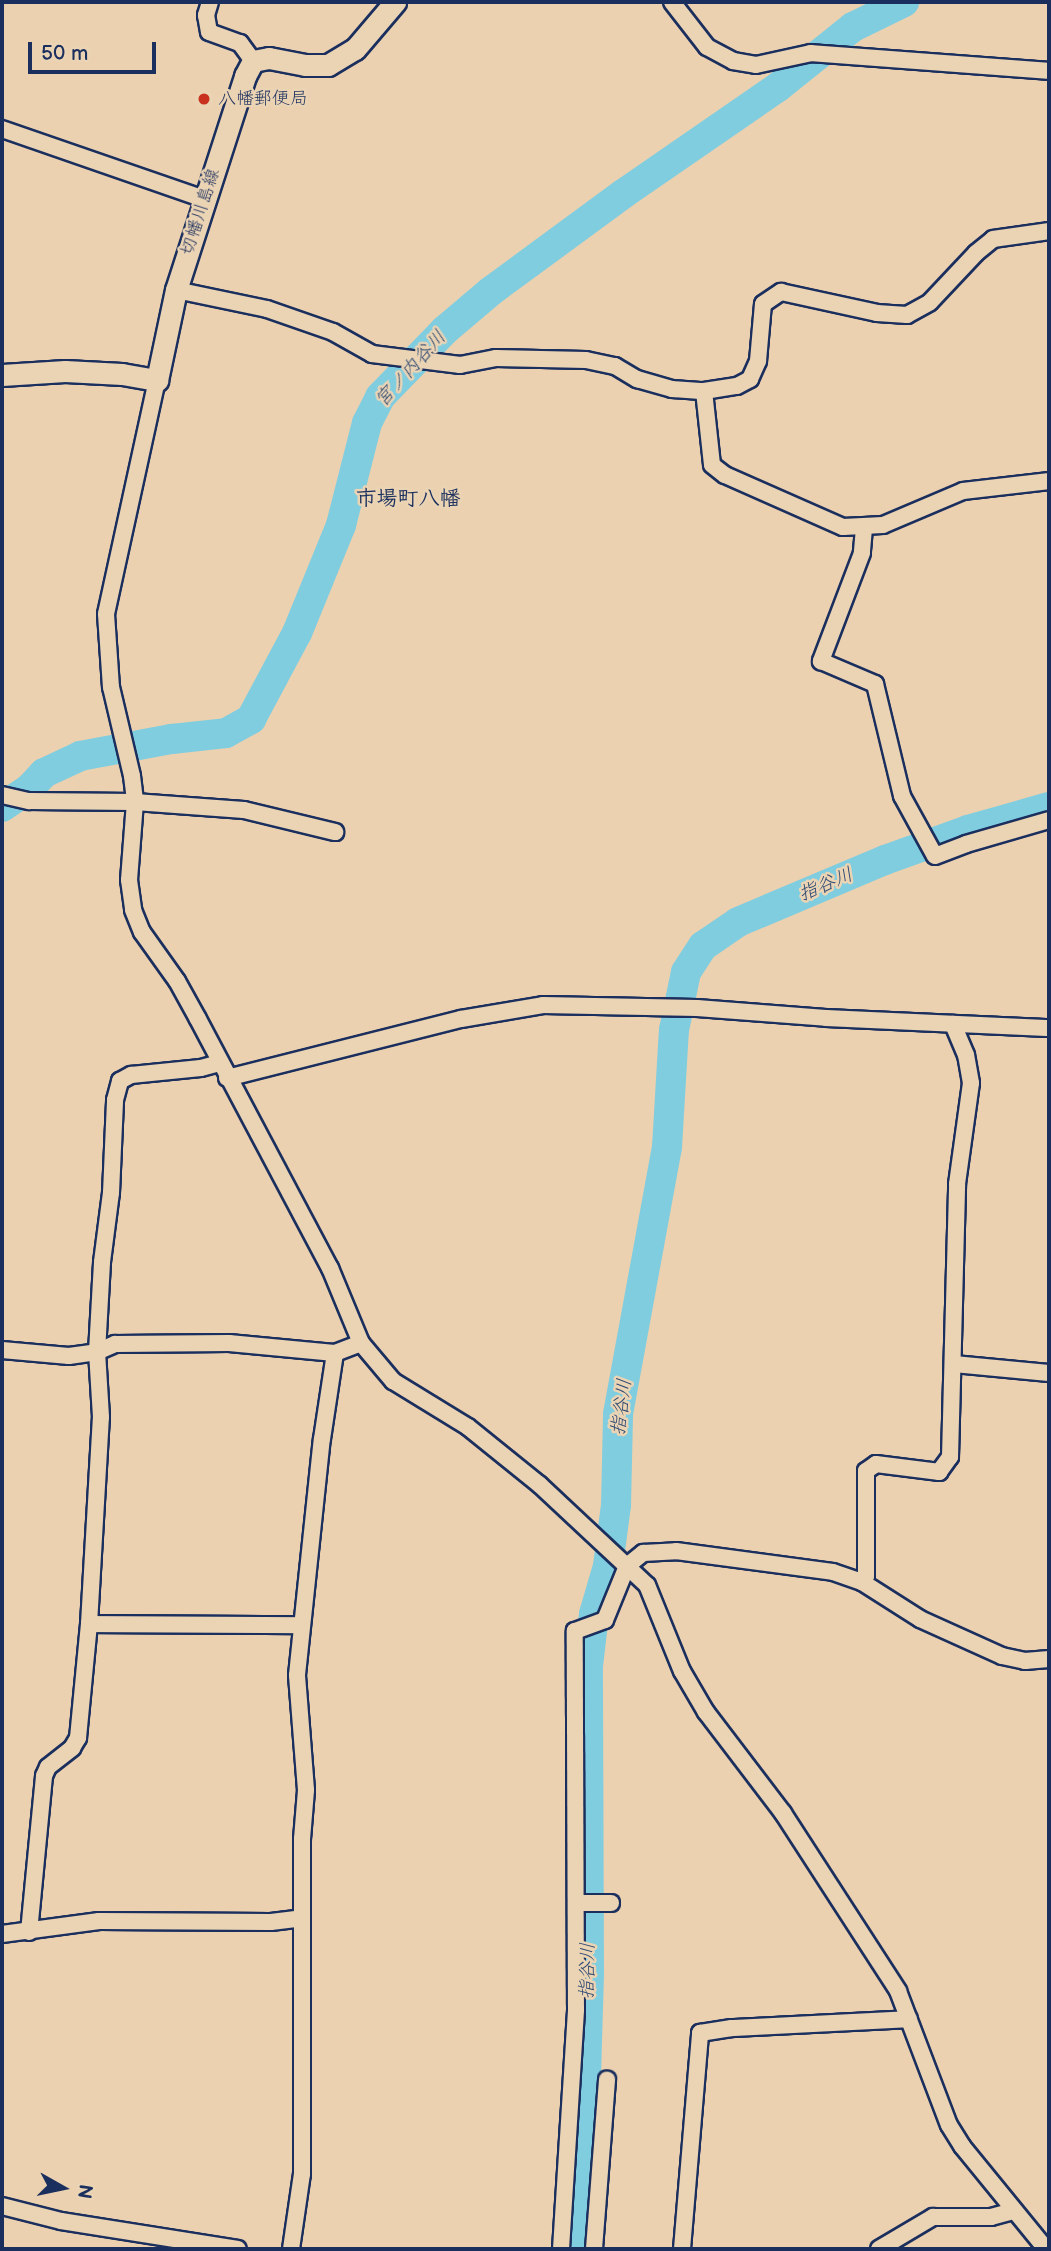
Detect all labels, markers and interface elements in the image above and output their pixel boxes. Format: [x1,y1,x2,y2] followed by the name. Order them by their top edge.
[32,28,159,72] scale bar
[41,41,88,66] text: 50 m
[218,88,308,110] place label: 八幡郵便局
[196,91,212,107] marker: 八幡郵便局
[177,166,225,258] street label: 切幡川島線
[371,326,451,412] water label: 宮ノ内谷川
[356,486,460,512] district label: 市場町八幡
[795,863,857,907] water label: 指谷川
[607,1377,637,1437] water label: 指谷川
[576,1942,600,2000] water label: 指谷川
[28,2153,98,2223] north arrow
[72,2183,97,2200] text: N

